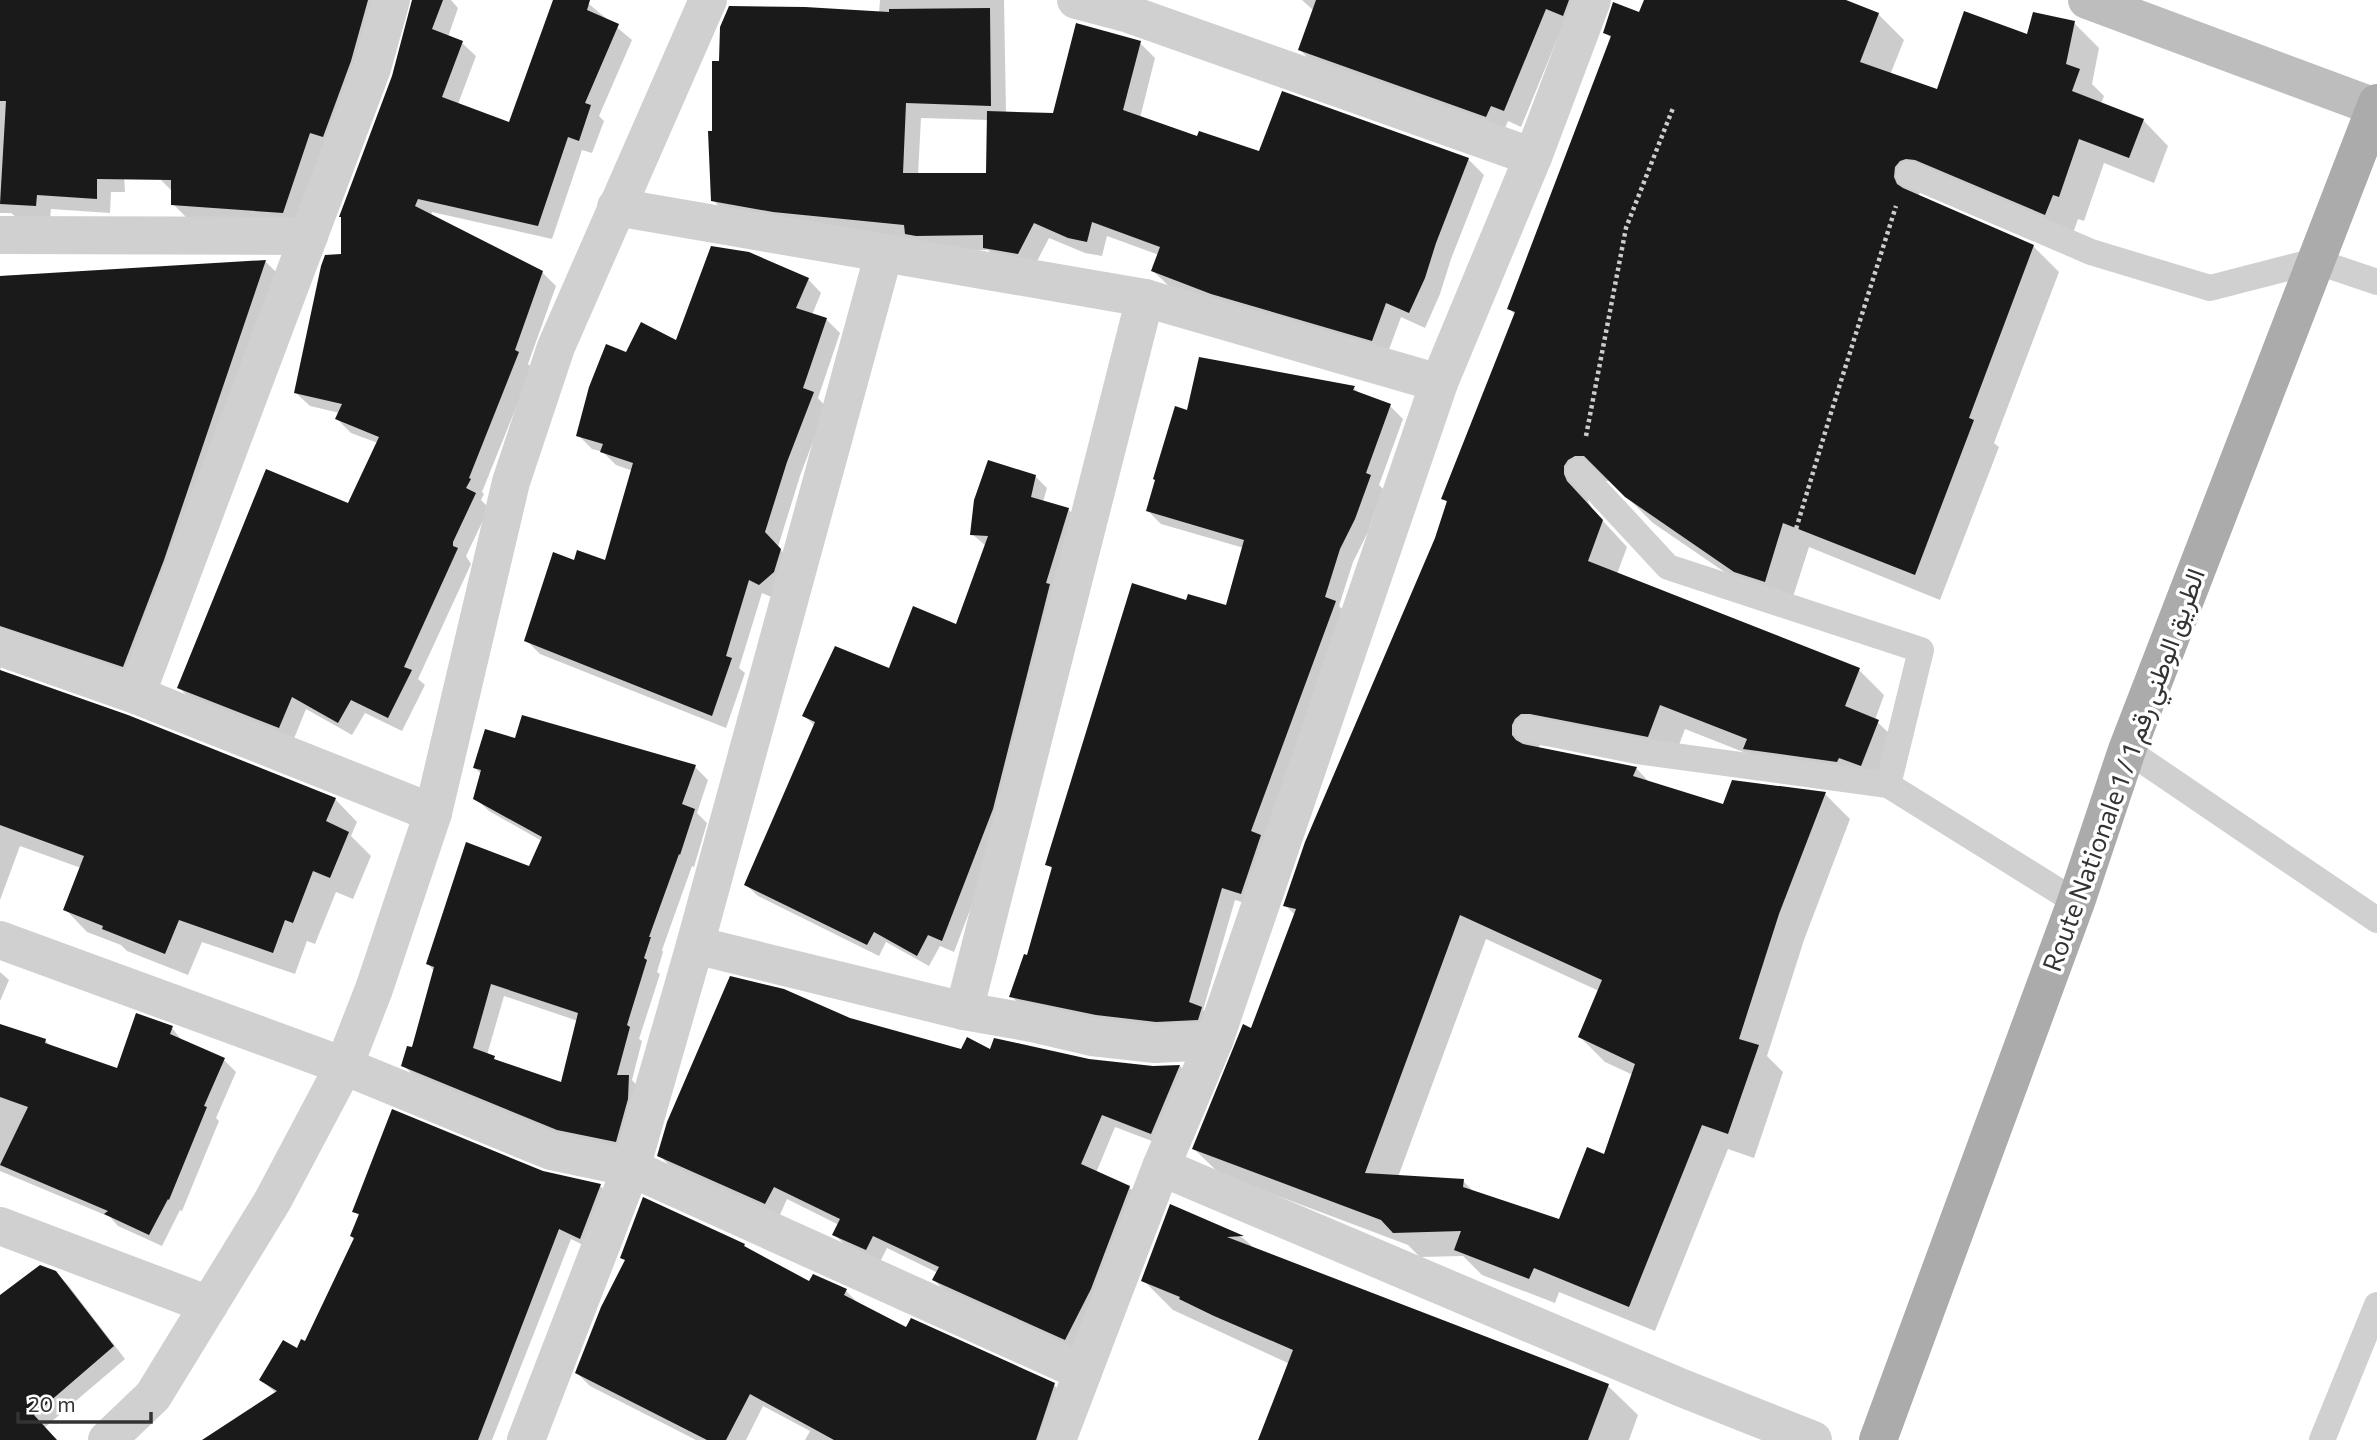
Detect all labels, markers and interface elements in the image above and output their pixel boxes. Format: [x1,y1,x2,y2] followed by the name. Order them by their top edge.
[2035,564,2217,978] street label: Route Nationale 1 / الطريق الوطني رقم 1
[18,1380,150,1424] scale bar
[28,1391,76,1416] text: 20 m

